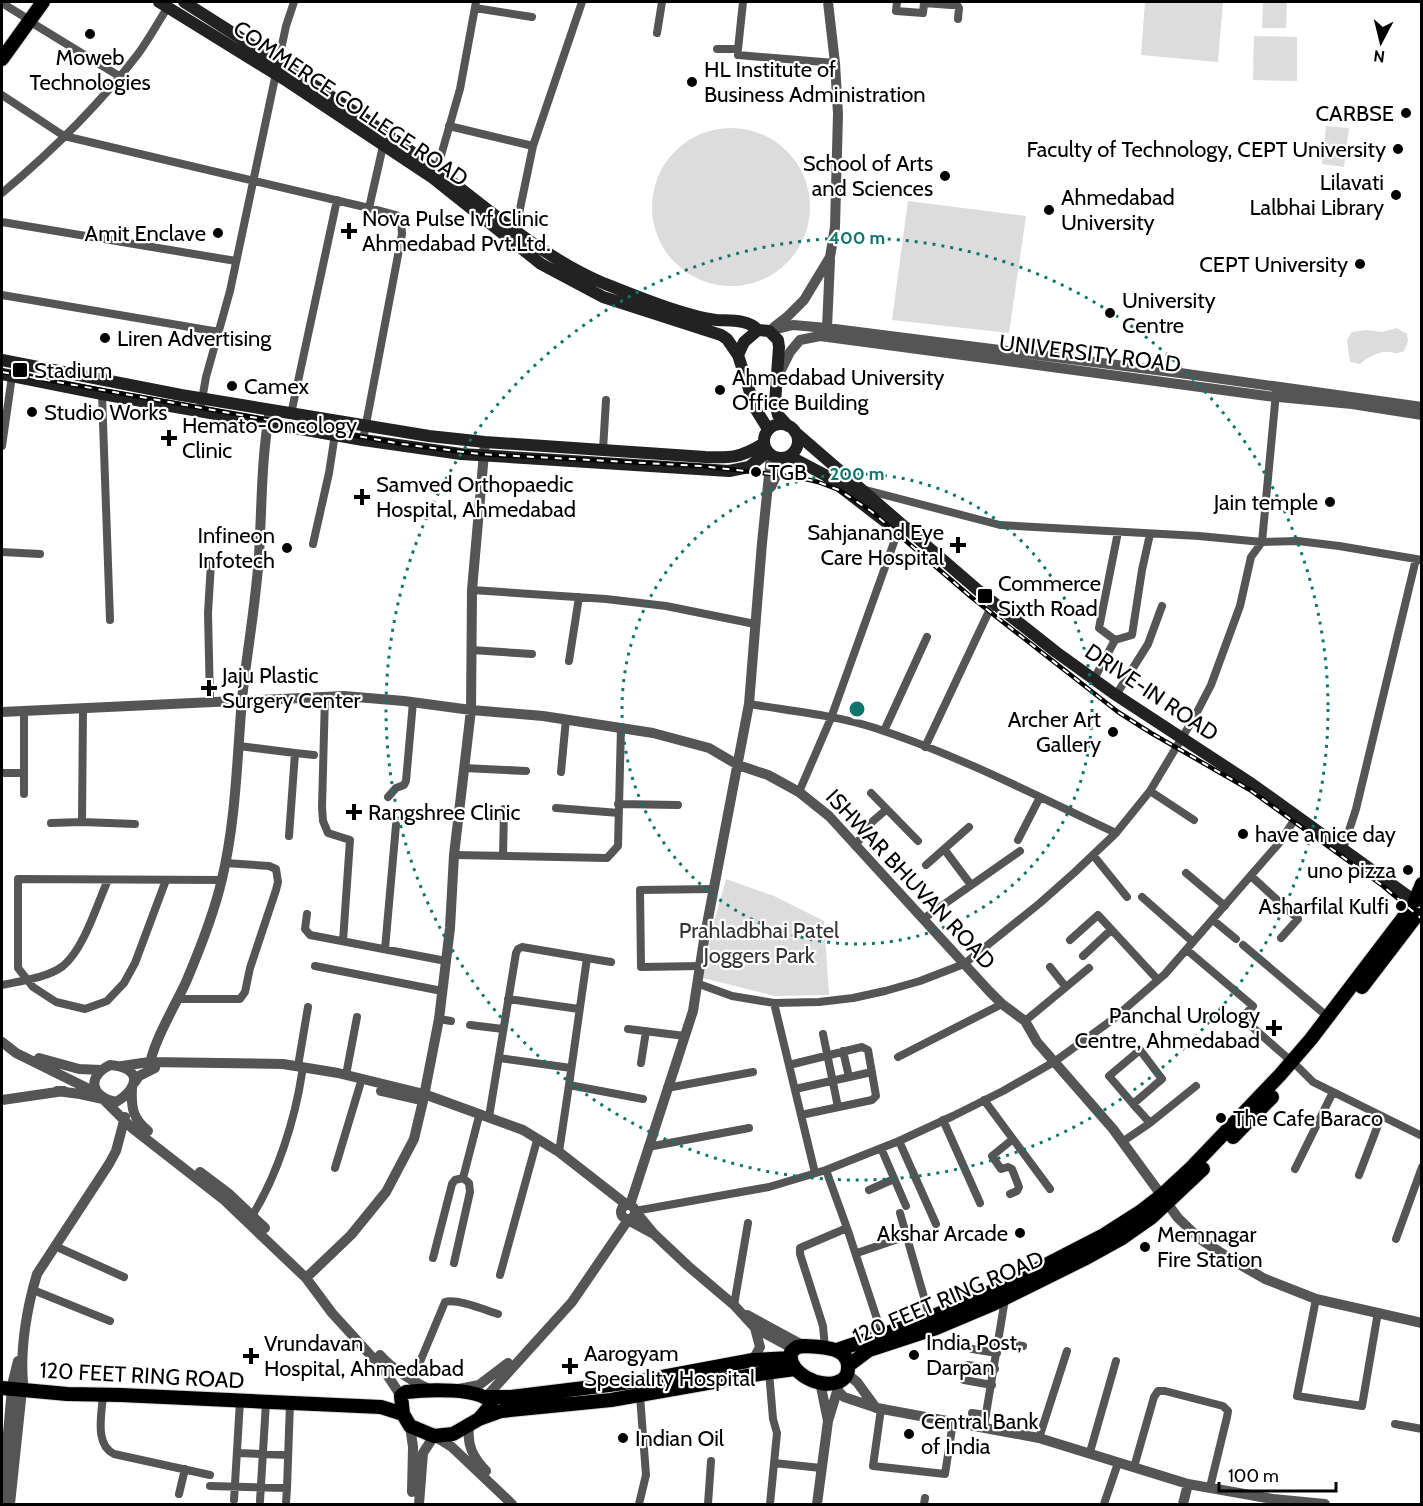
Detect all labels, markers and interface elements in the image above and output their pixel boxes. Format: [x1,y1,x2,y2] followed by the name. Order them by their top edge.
[1351,12,1411,72] north arrow
[228,15,473,192] street label: COMMERCE COLLEGE ROAD
[83,27,97,41] marker: Moweb Technologies
[29,44,151,96] place label: Moweb Technologies
[1372,46,1386,67] text: N
[704,56,926,108] place label: HL Institute of Business Administration
[685,75,699,89] marker: HL Institute of Business Administration
[1316,100,1394,127] place label: CARBSE
[1399,106,1413,120] marker: CARBSE
[1026,136,1386,163] place label: Faculty of Technology, CEPT University
[1391,142,1405,156] marker: Faculty of Technology, CEPT University
[803,150,933,202] place label: School of Arts and Sciences
[938,169,952,183] marker: School of Arts and Sciences
[1250,169,1384,221] place label: Lilavati Lalbhai Library
[1061,184,1175,236] place label: Ahmedabad University
[1389,188,1403,202] marker: Lilavati Lalbhai Library
[1042,203,1056,217] marker: Ahmedabad University
[362,205,551,257] place label: Nova Pulse Ivf Clinic Ahmedabad Pvt.Ltd.
[85,220,206,247] place label: Amit Enclave
[340,222,358,240] marker: Nova Pulse Ivf Clinic Ahmedabad Pvt.Ltd.
[211,226,225,240] marker: Amit Enclave
[829,227,885,249] text: 400 m
[1199,251,1348,278] place label: CEPT University
[1353,257,1367,271] marker: CEPT University
[1122,287,1216,339] place label: University Centre
[1103,306,1117,320] marker: University Centre
[117,325,272,352] place label: Liren Advertising
[997,329,1182,378] street label: UNIVERSITY ROAD
[98,331,112,345] marker: Liren Advertising
[34,357,112,384] place label: Stadium
[11,361,29,379] marker: Stadium
[732,364,944,416] place label: Ahmedabad University Office Building
[244,373,310,400] place label: Camex
[225,379,239,393] marker: Camex
[713,383,727,397] marker: Ahmedabad University Office Building
[44,399,167,426] place label: Studio Works
[25,405,39,419] marker: Studio Works
[182,412,357,464] place label: Hemato-Oncology Clinic
[160,429,178,447] marker: Hemato-Oncology Clinic
[768,459,807,486] place label: TGB
[830,463,884,485] text: 200 m
[749,465,763,479] marker: TGB
[376,471,576,523] place label: Samved Orthopaedic Hospital, Ahmedabad
[353,488,371,506] marker: Samved Orthopaedic Hospital, Ahmedabad
[1213,489,1318,516] place label: Jain temple
[1323,495,1337,509] marker: Jain temple
[807,519,945,571] place label: Sahjanand Eye Care Hospital
[197,522,275,574] place label: Infineon Infotech
[949,536,967,554] marker: Sahjanand Eye Care Hospital
[280,541,294,555] marker: Infineon Infotech
[998,570,1101,622] place label: Commerce Sixth Road
[976,587,994,605] marker: Commerce Sixth Road
[1080,638,1224,747] street label: DRIVE-IN ROAD
[221,662,361,714] place label: Jaju Plastic Surgery Center
[200,679,218,697] marker: Jaju Plastic Surgery Center
[847,699,867,719] centre of rings
[1008,706,1102,758] place label: Archer Art Gallery
[1106,725,1120,739] marker: Archer Art Gallery
[820,784,1001,975] street label: ISHWAR BHUVAN ROAD
[368,799,521,826] place label: Rangshree Clinic
[345,803,363,821] marker: Rangshree Clinic
[1255,821,1396,848] place label: have a nice day
[1236,827,1250,841] marker: have a nice day
[1307,857,1396,884] place label: uno pizza
[1401,863,1415,877] marker: uno pizza
[1258,893,1389,920] place label: Asharfilal Kulfi
[1394,899,1408,913] marker: Asharfilal Kulfi
[679,917,840,969] park label: Prahladbhai Patel Joggers Park
[1075,1002,1260,1054] place label: Panchal Urology Centre, Ahmedabad
[1265,1019,1283,1037] marker: Panchal Urology Centre, Ahmedabad
[1233,1105,1383,1132] place label: The Cafe Baraco
[1214,1111,1228,1125] marker: The Cafe Baraco
[877,1220,1008,1247] place label: Akshar Arcade
[1157,1221,1263,1273] place label: Memnagar Fire Station
[1013,1226,1027,1240] marker: Akshar Arcade
[1138,1240,1152,1254] marker: Memnagar Fire Station
[848,1245,1048,1350] street label: 120 FEET RING ROAD
[926,1329,1022,1381] place label: India Post, Darpan
[264,1330,464,1382] place label: Vrundavan Hospital, Ahmedabad
[584,1340,756,1392] place label: Aarogyam Speciality Hospital
[242,1347,260,1365] marker: Vrundavan Hospital, Ahmedabad
[907,1348,921,1362] marker: India Post, Darpan
[39,1357,245,1394] street label: 120 FEET RING ROAD
[561,1357,579,1375] marker: Aarogyam Speciality Hospital
[921,1408,1039,1460] place label: Central Bank of India
[635,1425,725,1452] place label: Indian Oil
[902,1427,916,1441] marker: Central Bank of India
[616,1431,630,1445] marker: Indian Oil
[1219,1455,1336,1493] scale bar
[1228,1465,1279,1487] text: 100 m

